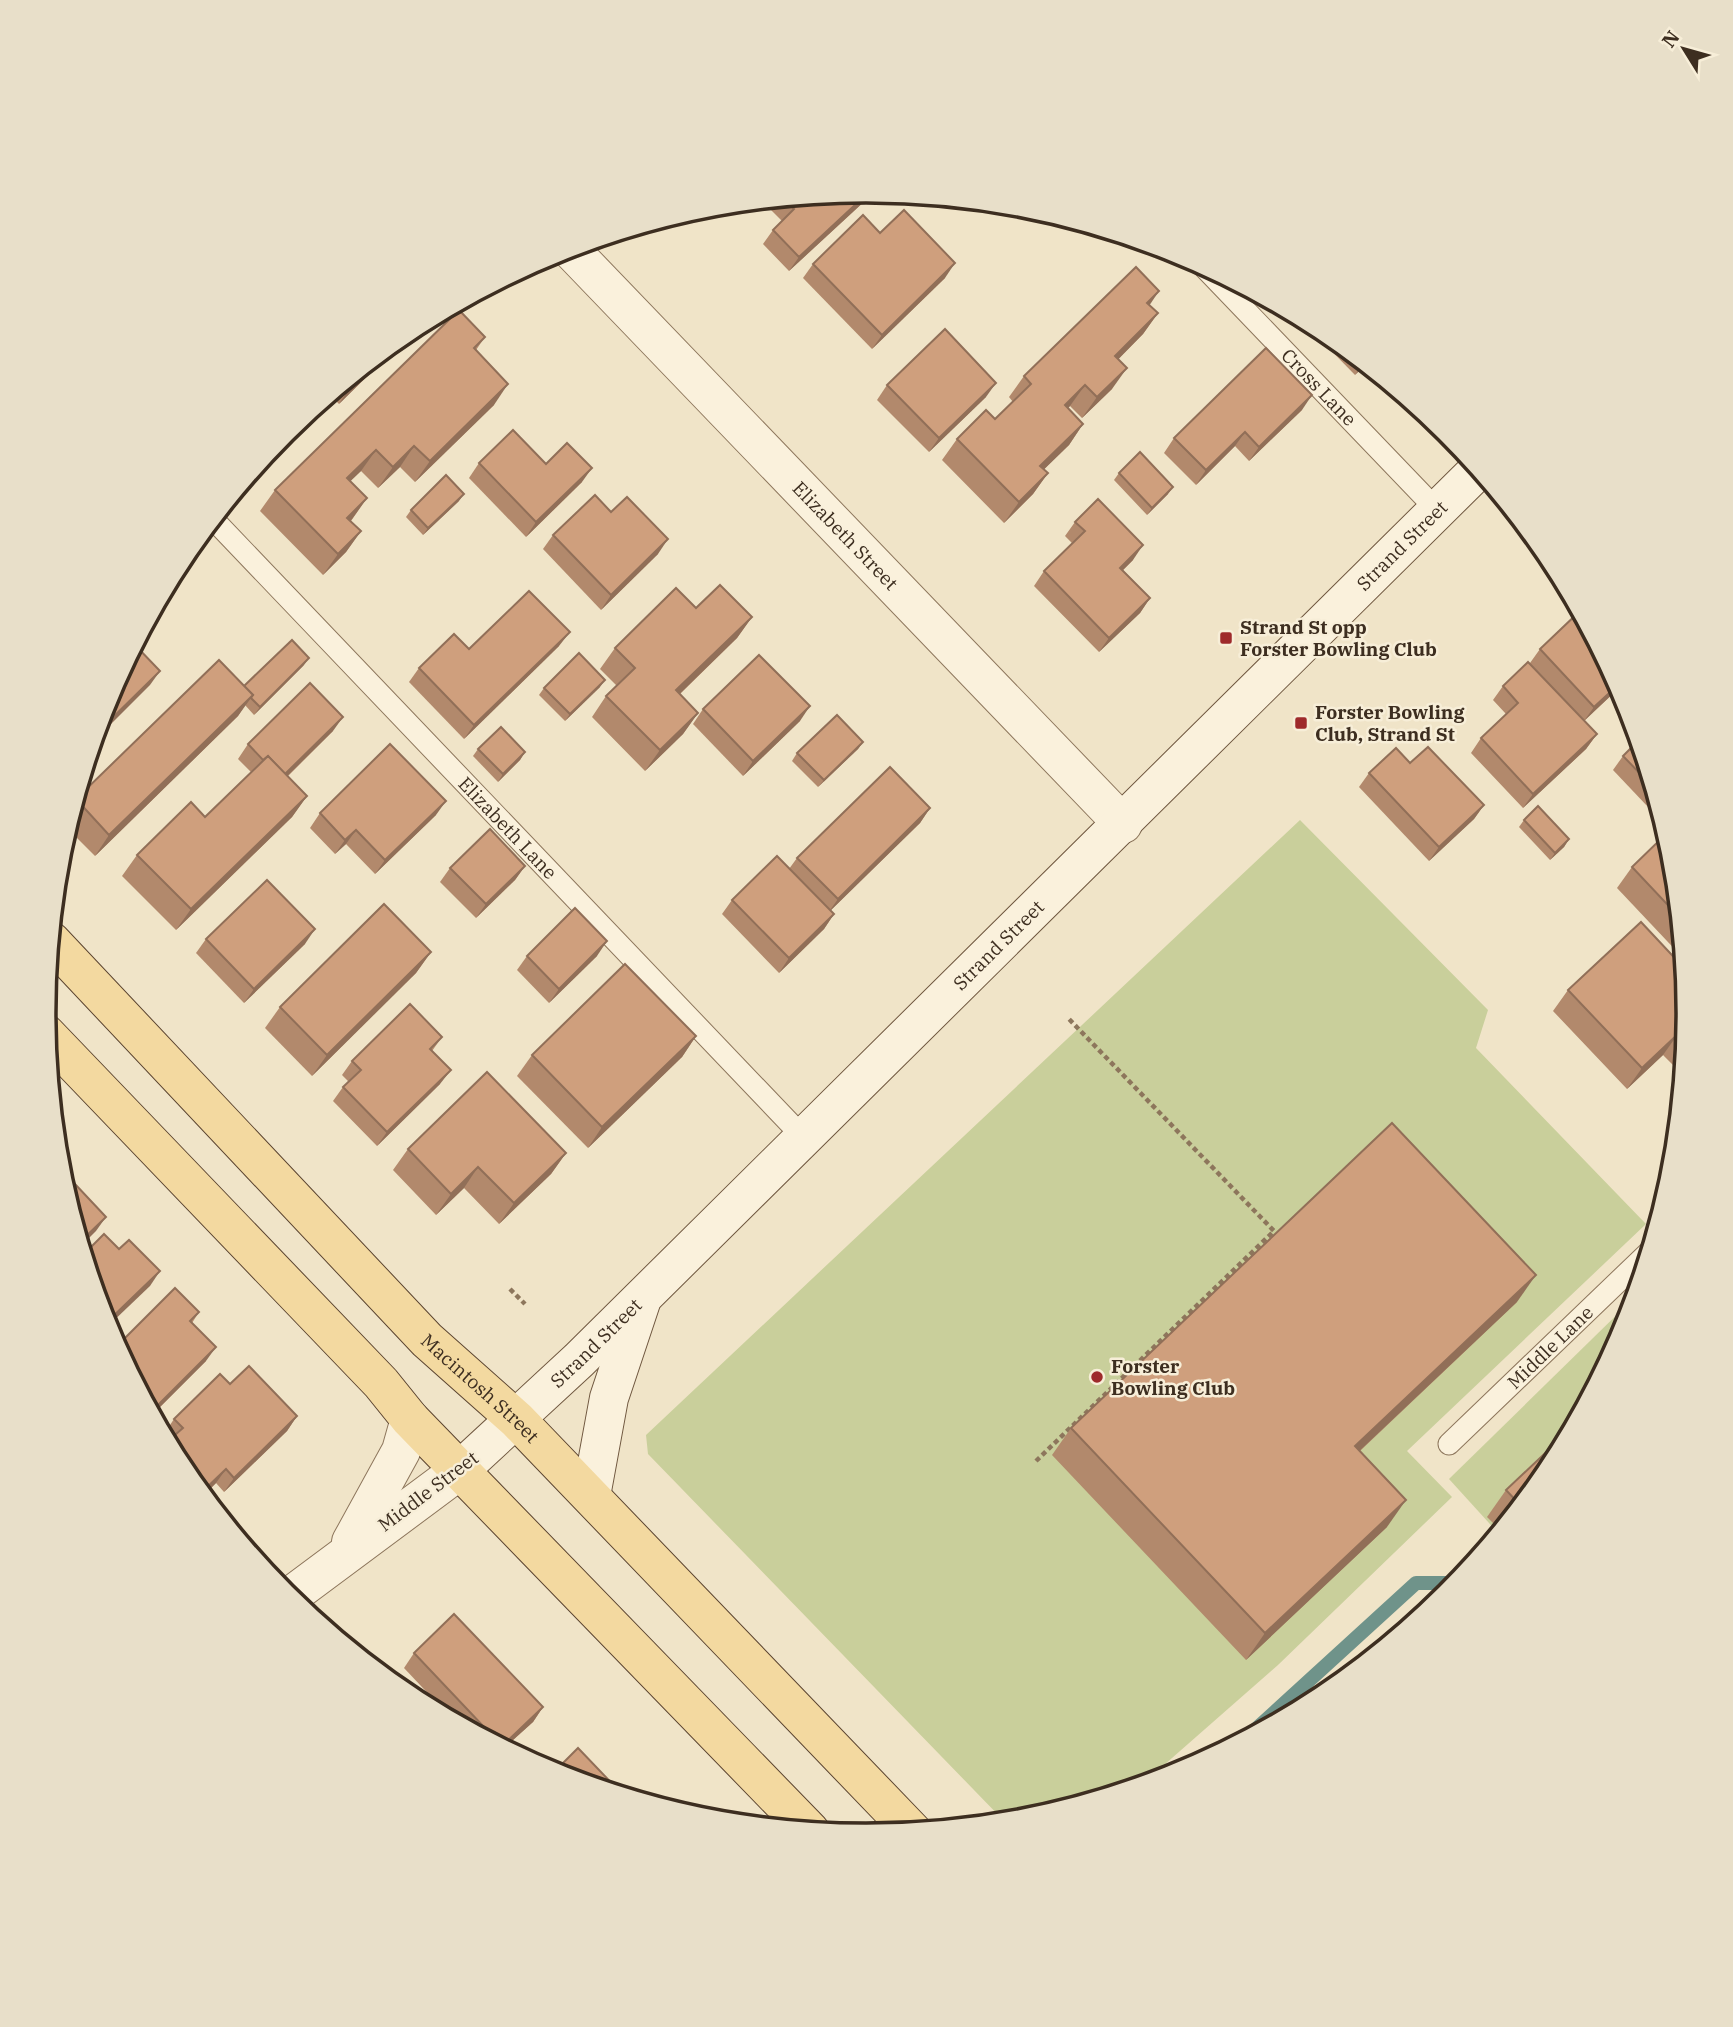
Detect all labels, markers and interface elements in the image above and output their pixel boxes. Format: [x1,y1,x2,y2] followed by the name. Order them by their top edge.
[1649,14,1719,84] north arrow
[1656,26,1685,52] text: N
[1276,343,1362,431] street label: Cross Lane
[788,476,904,595] street label: Elizabeth Street
[1351,495,1453,595] street label: Strand Street
[1240,615,1437,661] place label: Strand St opp Forster Bowling Club
[1218,630,1234,646] marker: Strand St opp Forster Bowling Club
[1315,700,1464,746] place label: Forster Bowling Club, Strand St
[1293,715,1309,731] marker: Forster Bowling Club, Strand St
[453,772,562,884] street label: Elizabeth Lane
[948,895,1049,995] street label: Strand Street
[545,1293,647,1393] street label: Strand Street
[1502,1300,1598,1394] street label: Middle Lane
[416,1328,545,1448] street label: Macintosh Street
[1111,1354,1235,1400] place label: Forster Bowling Club
[1089,1369,1105,1385] marker: Forster Bowling Club
[373,1445,483,1536] street label: Middle Street

